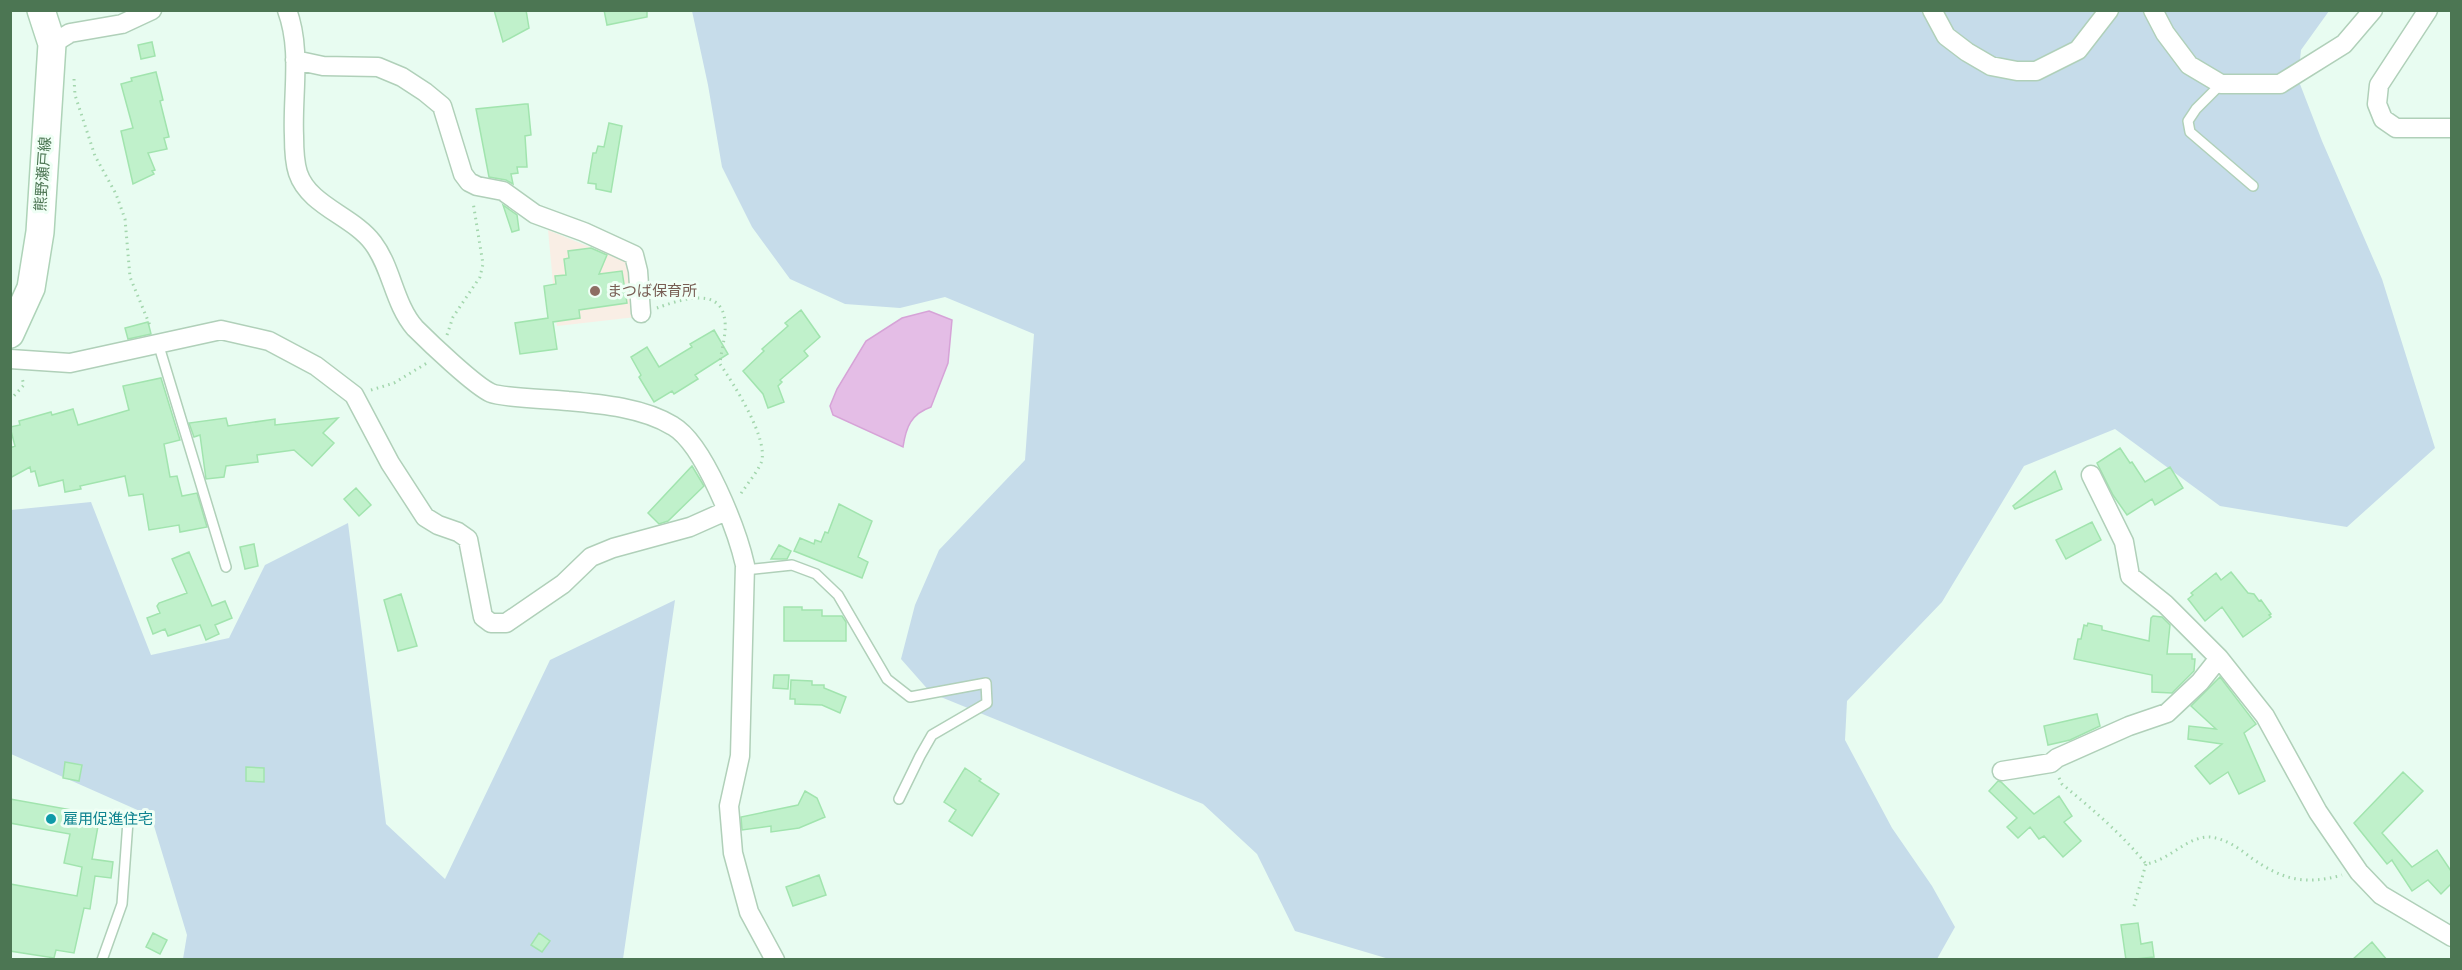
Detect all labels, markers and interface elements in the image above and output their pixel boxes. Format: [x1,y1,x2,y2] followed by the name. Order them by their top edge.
[30,136,54,212] street label: 熊野瀬戸線
[607,281,697,299] place label: まつば保育所
[588,284,602,298] marker: まつば保育所
[63,809,153,827] place label: 雇用促進住宅
[44,812,58,826] marker: 雇用促進住宅

